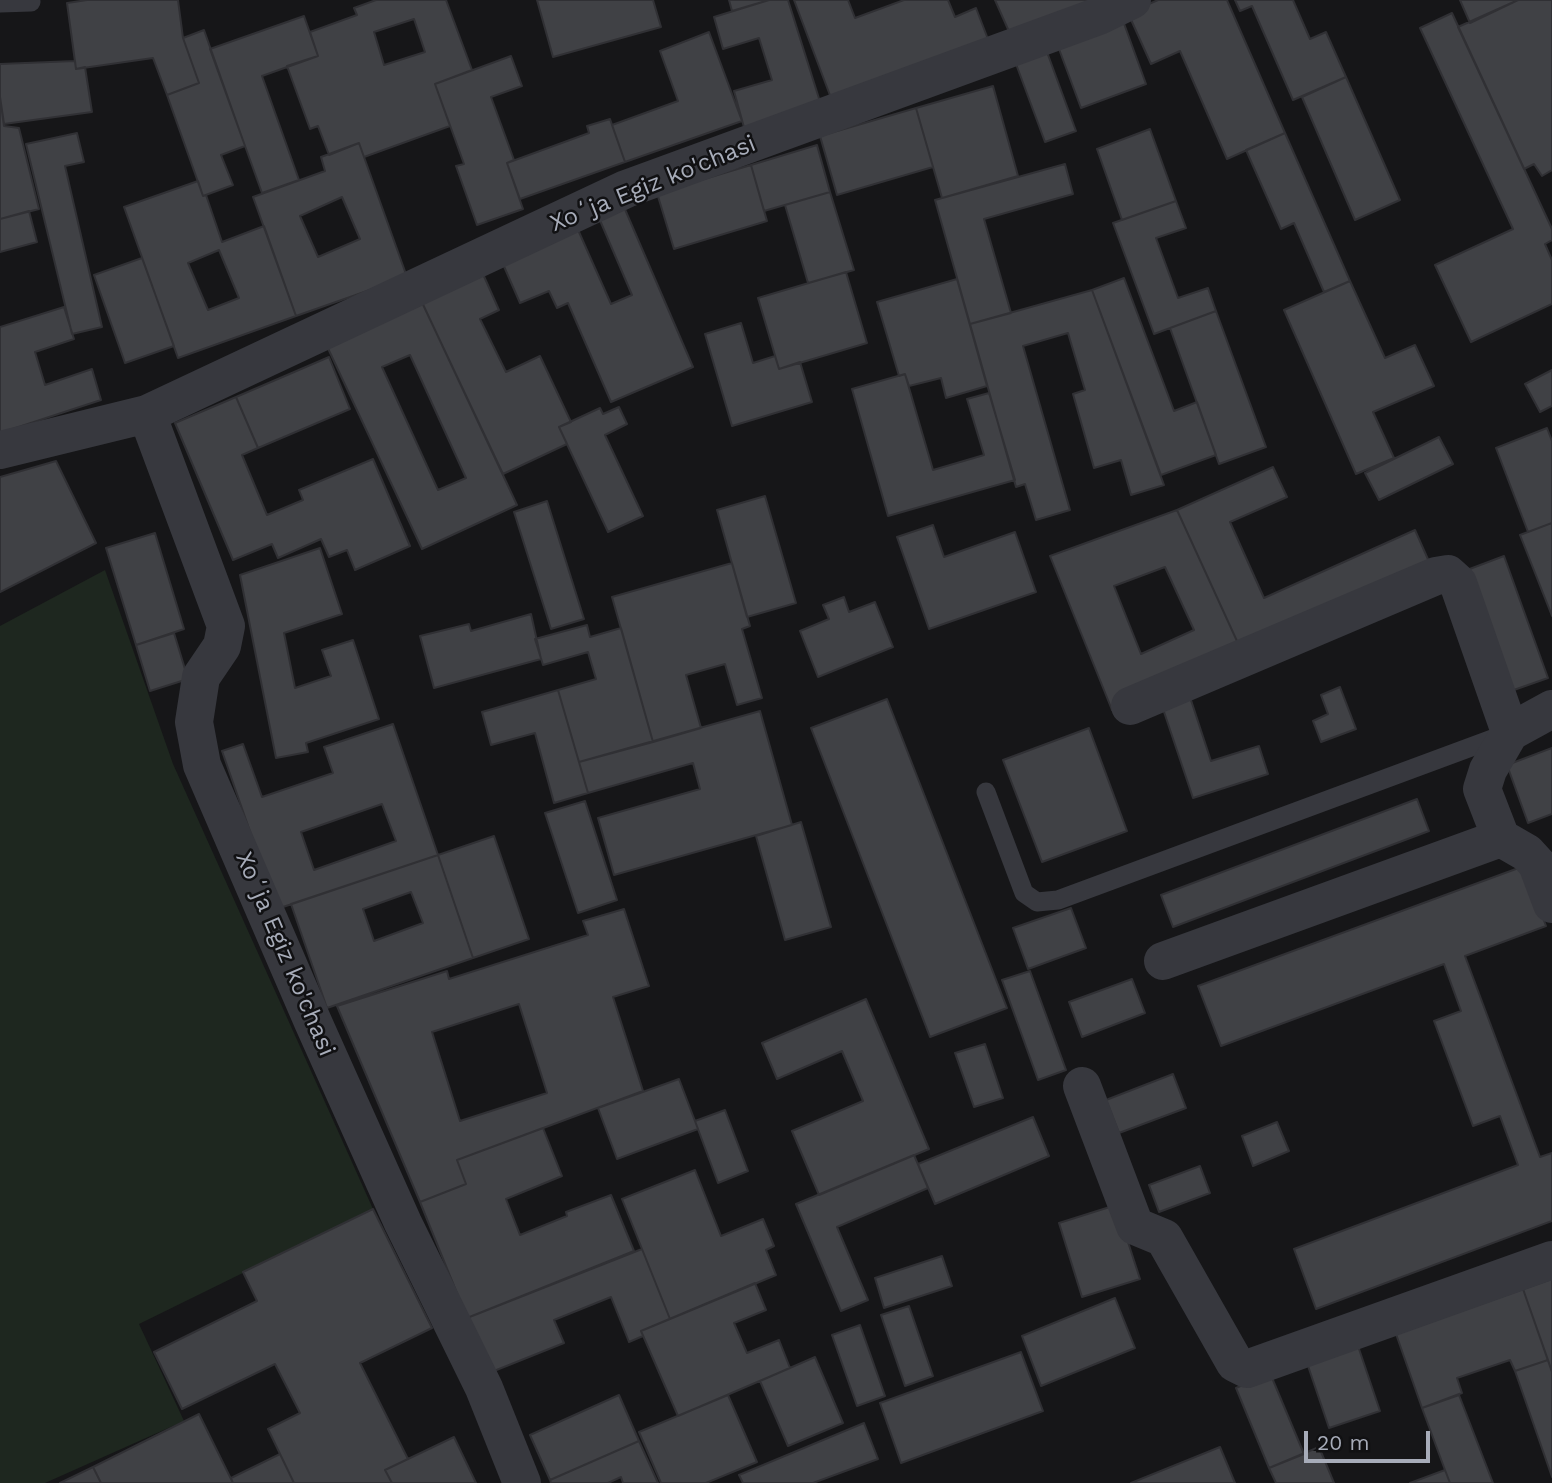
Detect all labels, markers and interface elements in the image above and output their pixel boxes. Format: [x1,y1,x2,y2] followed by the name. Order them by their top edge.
[546,130,760,238] street label: Xoʻja Egiz ko'chasi
[229,848,341,1060] street label: Xoʻja Egiz ko'chasi
[1307,1416,1433,1460] scale bar
[1317,1430,1369,1455] text: 20 m

